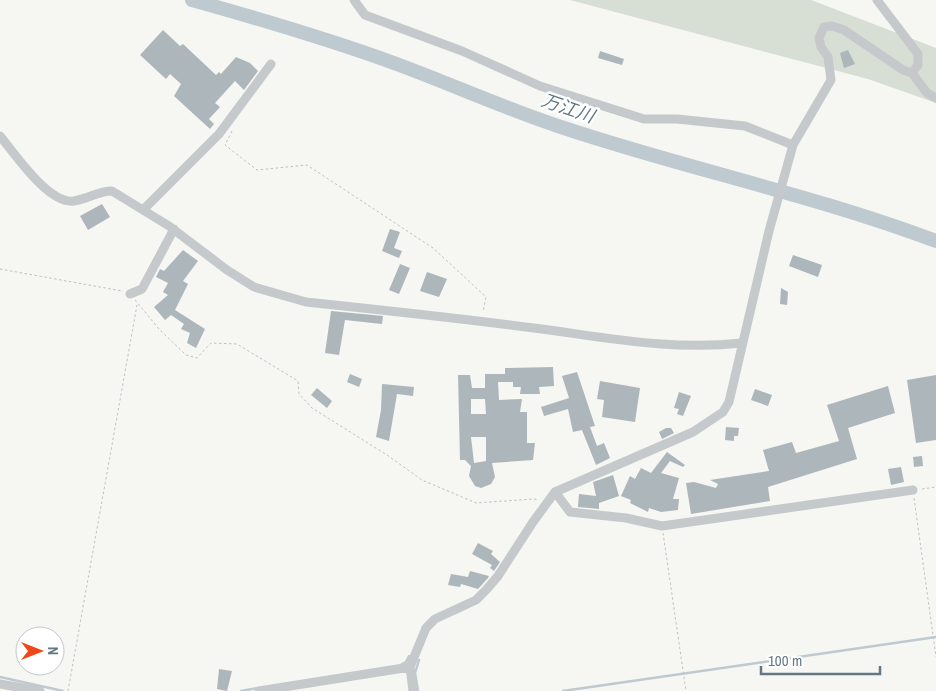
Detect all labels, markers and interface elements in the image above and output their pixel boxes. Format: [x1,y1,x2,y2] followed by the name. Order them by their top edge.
[538,87,599,129] water label: 万江川
[15,626,65,676] north arrow
[761,644,880,676] scale bar
[44,647,62,655] text: N
[768,650,802,671] text: 100 m

